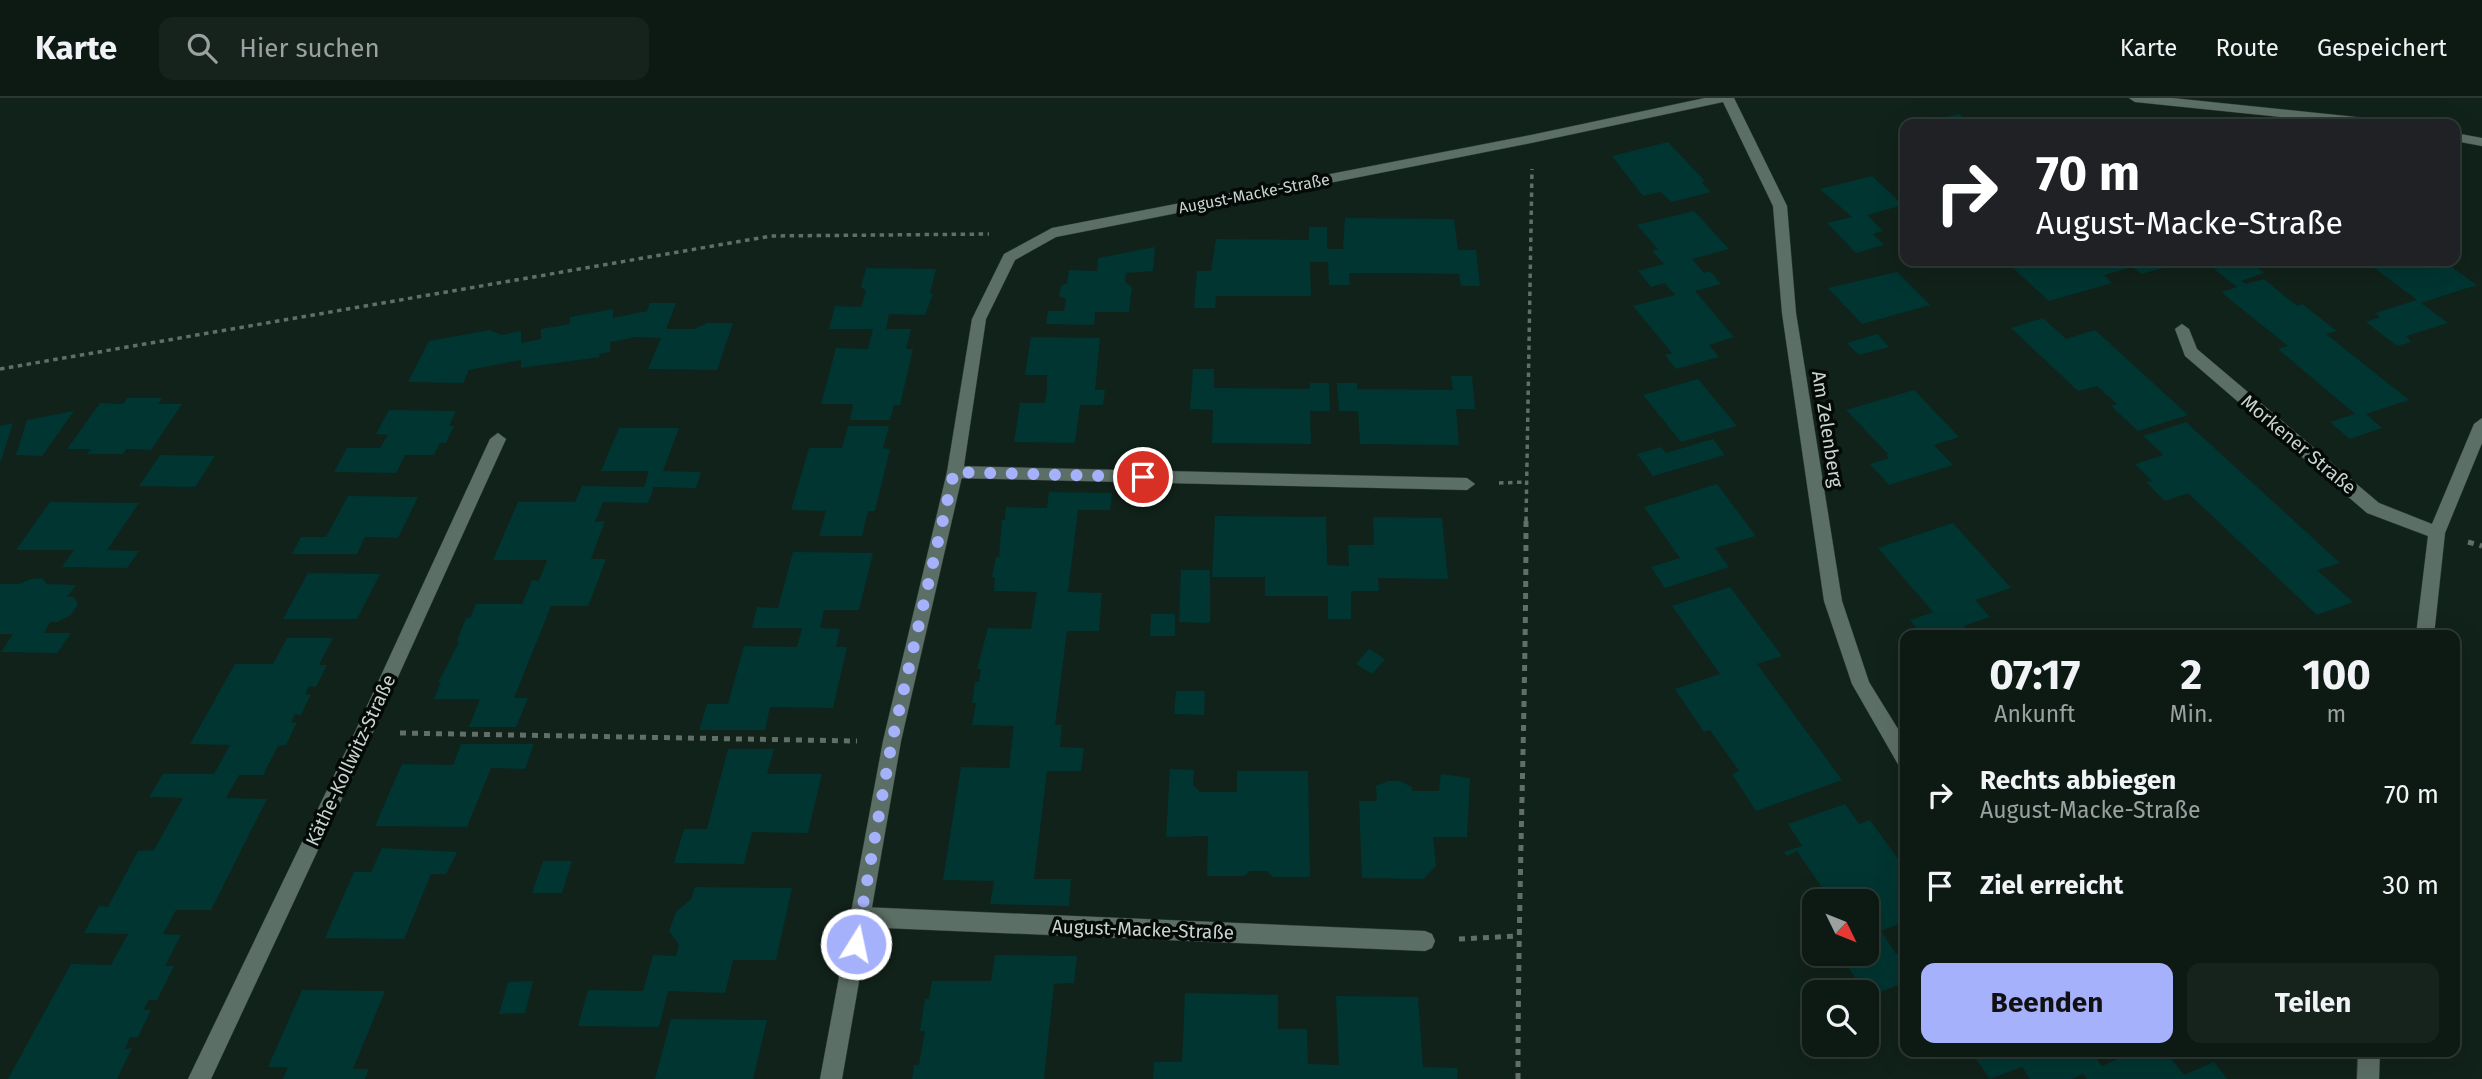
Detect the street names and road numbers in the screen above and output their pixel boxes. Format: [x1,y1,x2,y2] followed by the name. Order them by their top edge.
[1177,170,1331,217] street label: August-Macke-Straße
[1807,369,1848,489] street label: Am Zelenberg
[2237,390,2361,499] street label: Morkener Straße
[301,671,400,850] street label: Käthe-Kollwitz-Straße
[1052,915,1234,944] street label: August-Macke-Straße

